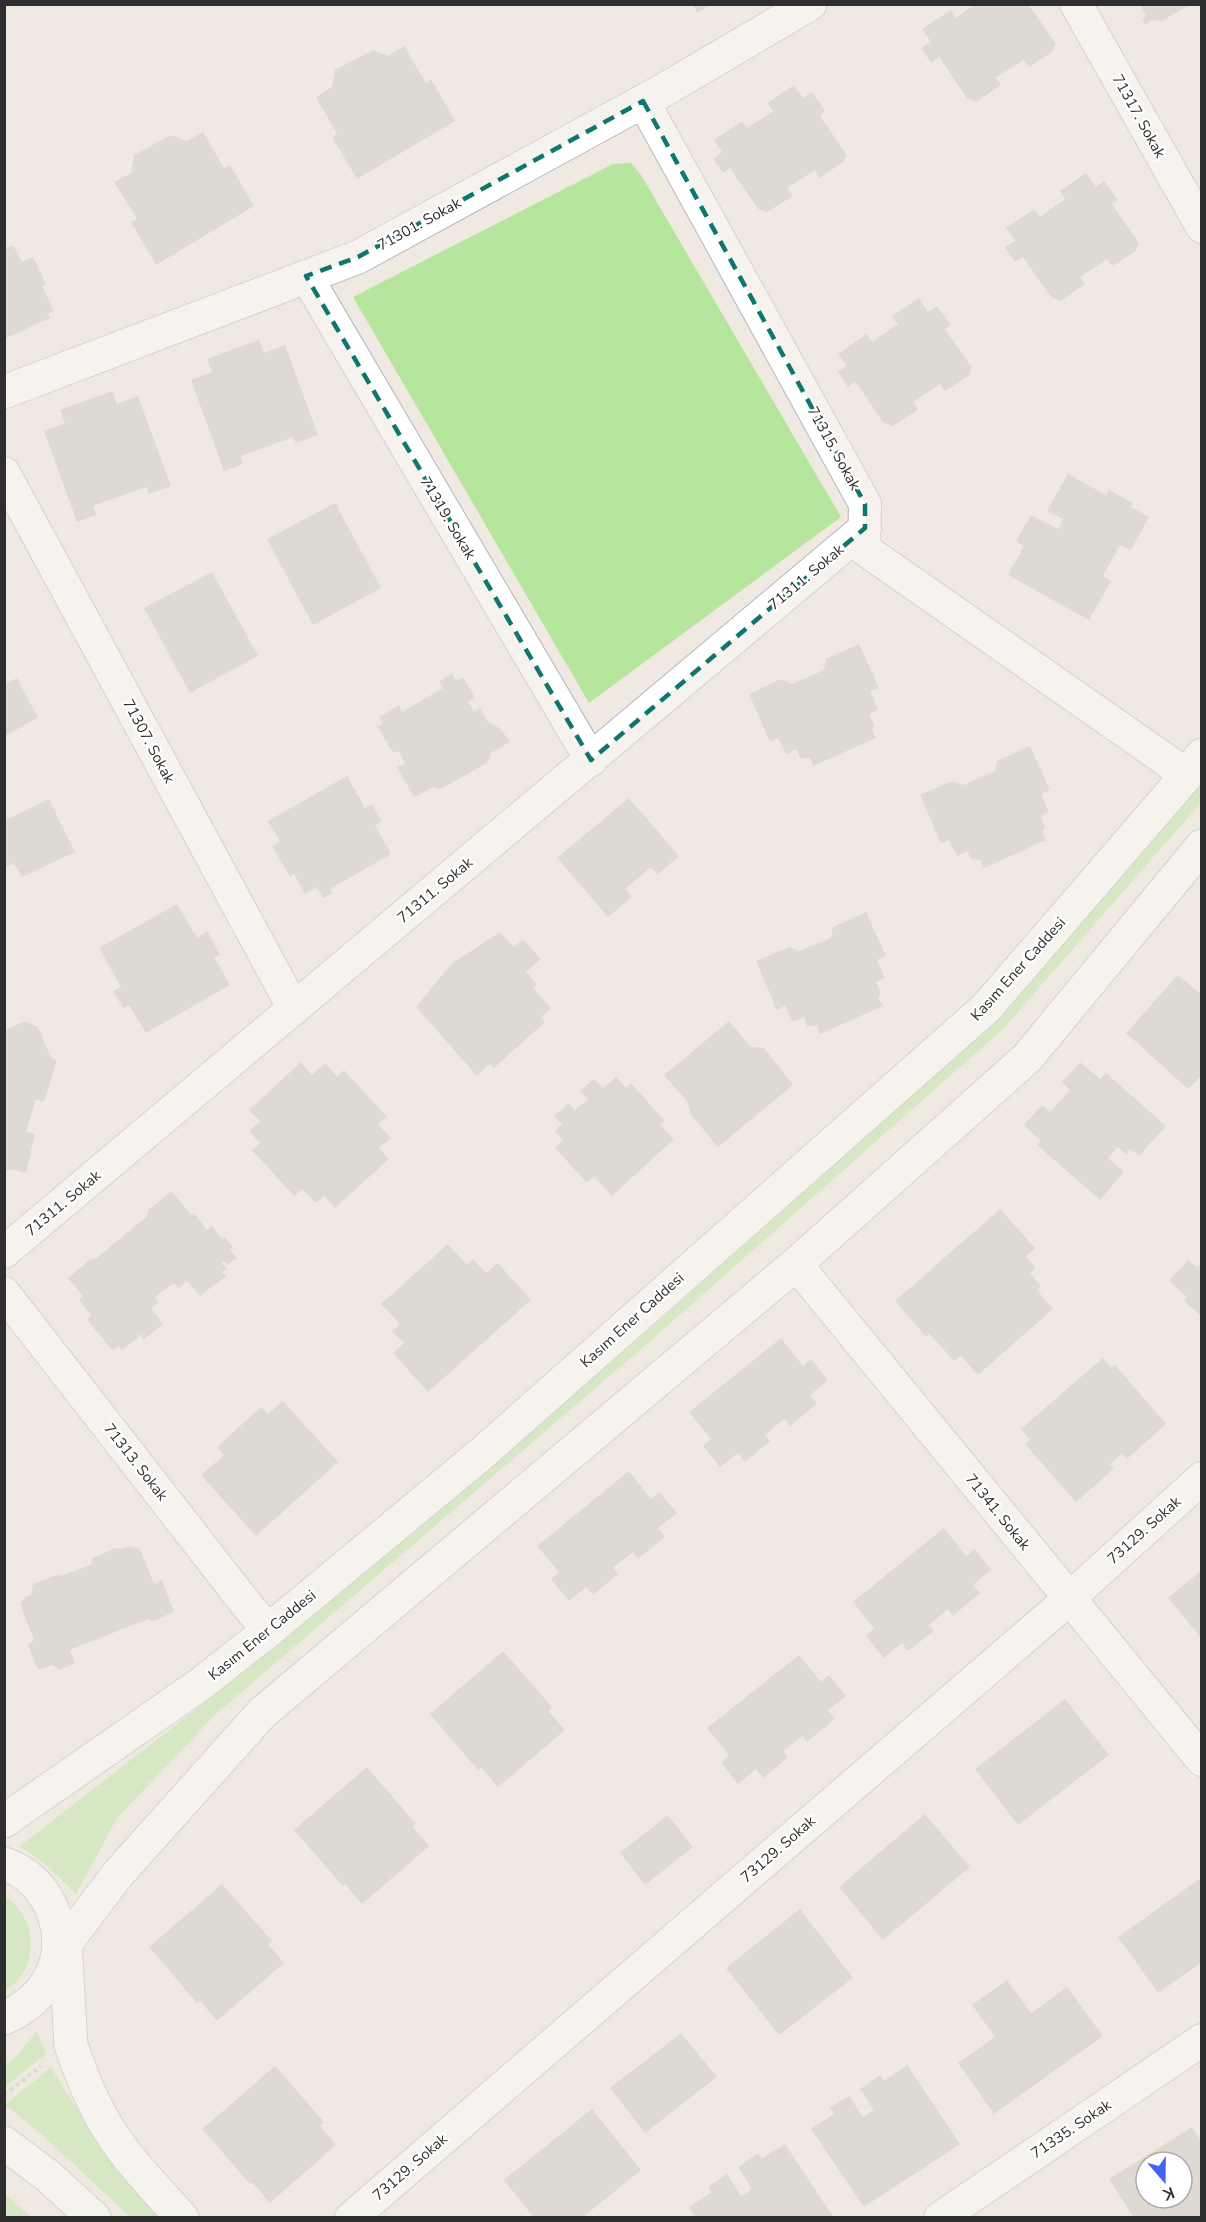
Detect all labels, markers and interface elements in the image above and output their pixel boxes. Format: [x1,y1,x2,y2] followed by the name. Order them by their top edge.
[1108,71,1170,162] street label: 71317. Sokak
[374,193,465,255] street label: 71301. Sokak
[803,403,865,494] street label: 71315. Sokak
[416,473,481,563] street label: 71319. Sokak
[764,539,848,614] street label: 71311. Sokak
[118,695,180,787] street label: 71307. Sokak
[393,852,477,927] street label: 71311. Sokak
[966,913,1070,1025] street label: Kasım Ener Caddesi
[21,1165,105,1240] street label: 71311. Sokak
[576,1268,688,1372] street label: Kasım Ener Caddesi
[100,1419,173,1505] street label: 71313. Sokak
[961,1470,1035,1555] street label: 71341. Sokak
[1103,1491,1186,1568] street label: 73129. Sokak
[204,1585,320,1685] street label: Kasım Ener Caddesi
[736,1811,820,1887] street label: 73129. Sokak
[1027,2095,1115,2163] street label: 71335. Sokak
[368,2129,452,2205] street label: 73129. Sokak
[1134,2150,1194,2210] north arrow
[1159,2181,1178,2206] text: K

